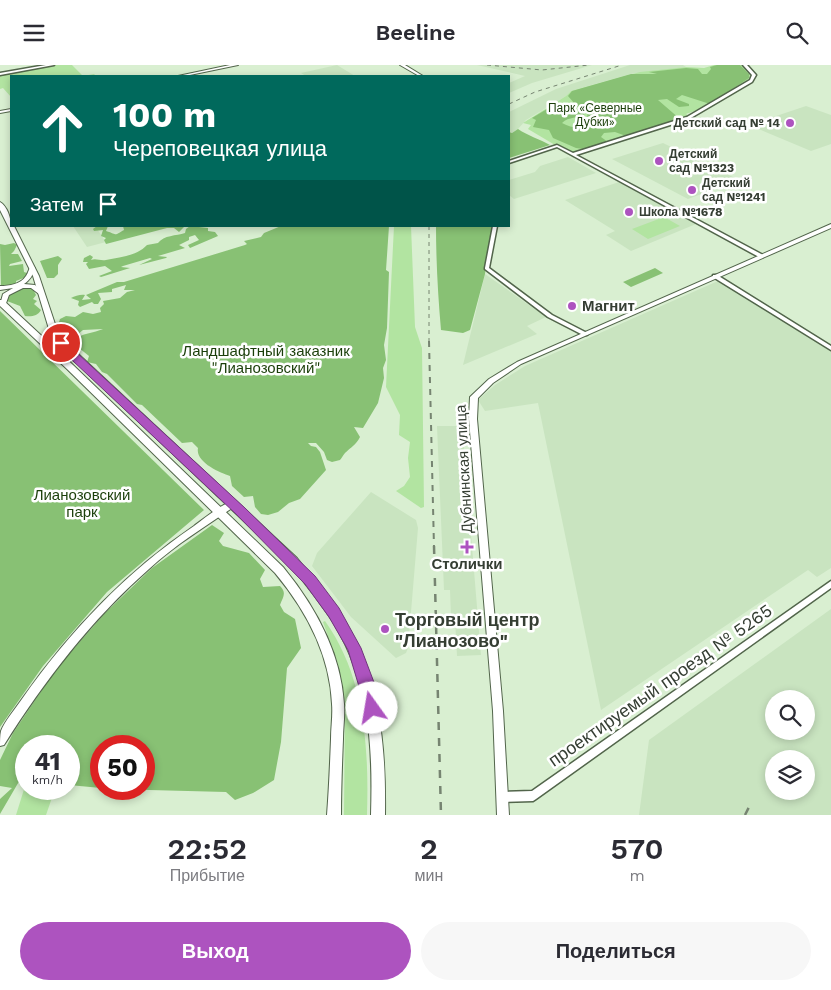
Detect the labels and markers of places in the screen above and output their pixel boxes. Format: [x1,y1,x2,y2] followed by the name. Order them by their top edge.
[673,116,780,130] place label: Детский сад № 14
[784,117,796,129] marker: Детский сад № 14
[669,147,734,175] place label: Детский сад №1323
[653,155,665,167] marker: Детский сад №1323
[702,176,765,204] place label: Детский сад №1241
[686,184,698,196] marker: Детский сад №1241
[639,205,723,219] place label: Школа №1678
[623,206,635,218] marker: Школа №1678
[582,297,635,315] place label: Магнит
[566,300,578,312] marker: Магнит
[40,322,82,364] pin
[461,541,473,553] marker: Столички
[432,555,502,573] place label: Столички
[395,609,540,651] place label: Торговый центр "Лианозово"
[379,623,391,635] marker: Торговый центр "Лианозово"

